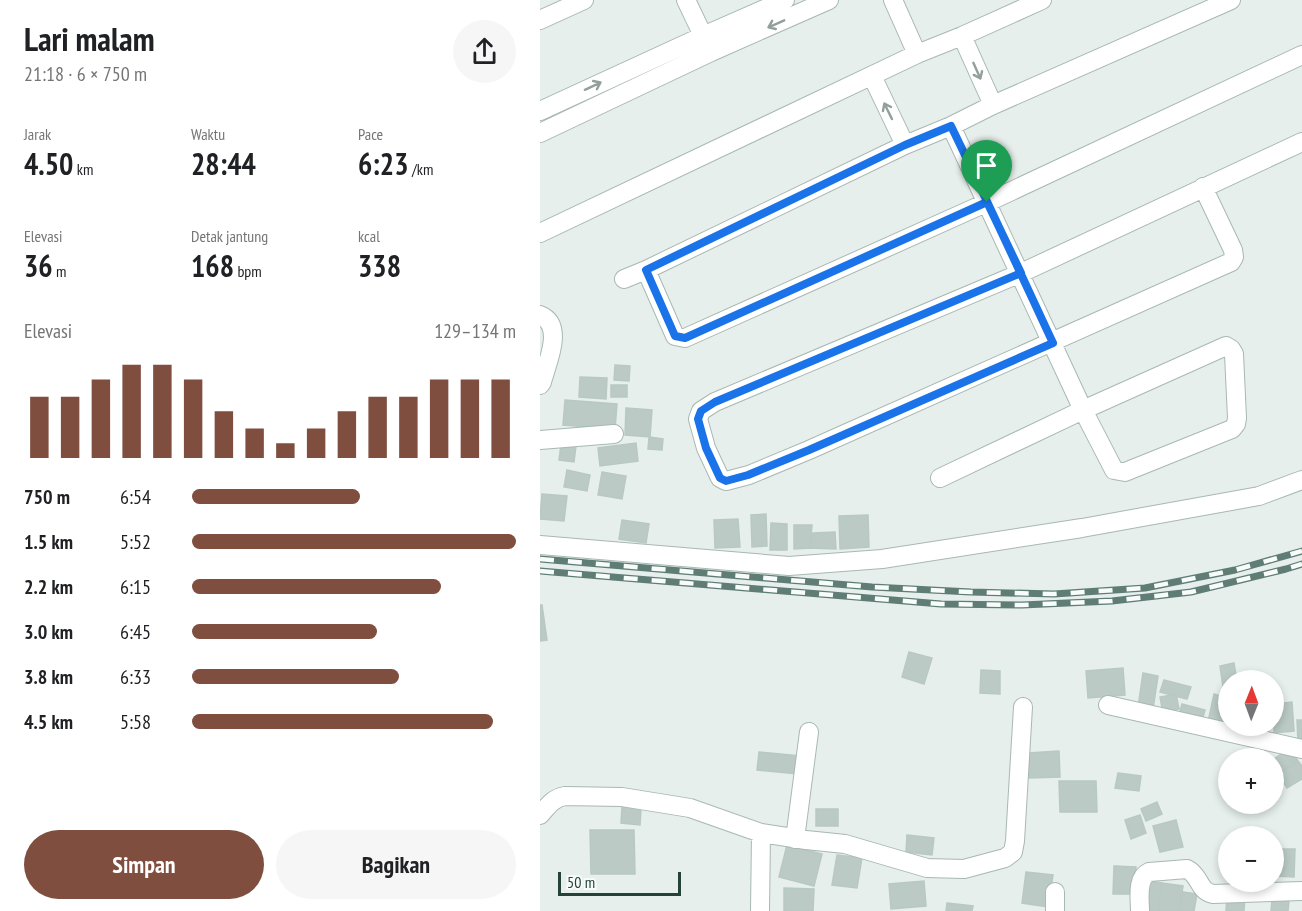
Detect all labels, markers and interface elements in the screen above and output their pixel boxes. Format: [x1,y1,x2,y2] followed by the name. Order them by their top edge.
[24,17,155,60] text: Lari malam
[767,19,785,30] one-way arrow
[453,20,516,83] button: share
[24,61,147,87] text: 21:18 · 6 × 750 m
[972,61,984,79] one-way arrow
[584,80,602,91] one-way arrow
[882,102,894,120] one-way arrow
[24,124,51,144] text: Jarak
[191,124,225,144] text: Waktu
[358,124,383,144] text: Pace
[961,140,1012,202] pin
[24,144,73,183] text: 4.50
[191,144,256,183] text: 28:44
[358,144,409,183] text: 6:23
[970,149,1003,182] icon: arrive
[73,159,93,179] text: km
[409,159,433,179] text: /km
[24,226,62,246] text: Elevasi
[191,226,268,246] text: Detak jantung
[358,226,380,246] text: kcal
[24,246,53,285] text: 36
[191,246,234,285] text: 168
[358,246,401,285] text: 338
[53,261,67,281] text: m
[234,261,262,281] text: bpm
[24,318,72,344] text: Elevasi
[434,318,516,344] text: 129–134 m
[24,484,70,510] text: 750 m
[120,484,151,510] text: 6:54
[24,529,73,555] text: 1.5 km
[120,529,151,555] text: 5:52
[24,574,73,600] text: 2.2 km
[120,574,151,600] text: 6:15
[24,619,73,645] text: 3.0 km
[120,619,151,645] text: 6:45
[24,664,73,690] text: 3.8 km
[120,664,151,690] text: 6:33
[1218,670,1284,736] north arrow
[1218,670,1284,892] map controls
[24,709,73,735] text: 4.5 km
[120,709,151,735] text: 5:58
[1218,748,1284,814] button: +
[1218,826,1284,892] button: −
[24,830,264,899] button: Simpan
[276,830,516,899] button: Bagikan
[558,869,681,896] scale bar
[567,872,595,892] text: 50 m

